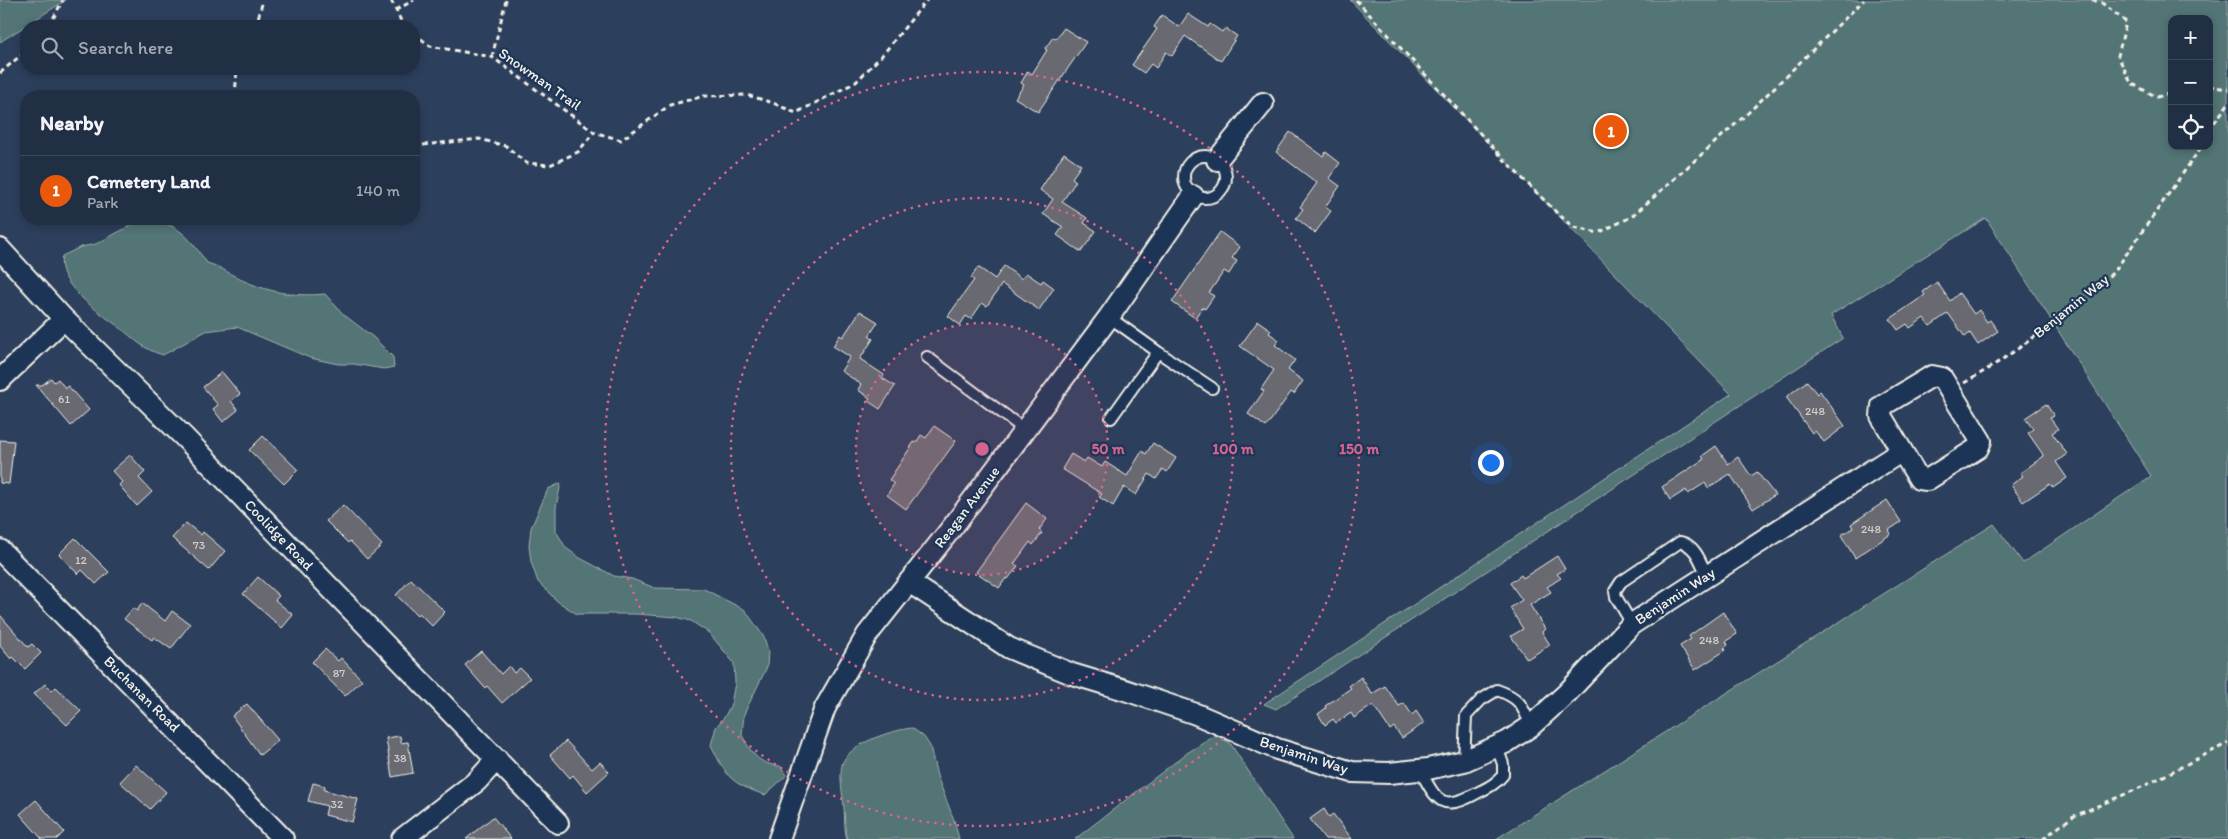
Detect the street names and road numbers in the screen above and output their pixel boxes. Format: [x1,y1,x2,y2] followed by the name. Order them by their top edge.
[495,44,585,114] street label: Snowman Trail
[2030,270,2112,342] street label: Benjamin Way
[930,462,1004,552] street label: Reagan Avenue
[241,496,318,575] street label: Coolidge Road
[1632,563,1718,629] street label: Benjamin Way
[100,652,184,736] street label: Buchanan Road
[1258,732,1350,778] street label: Benjamin Way

